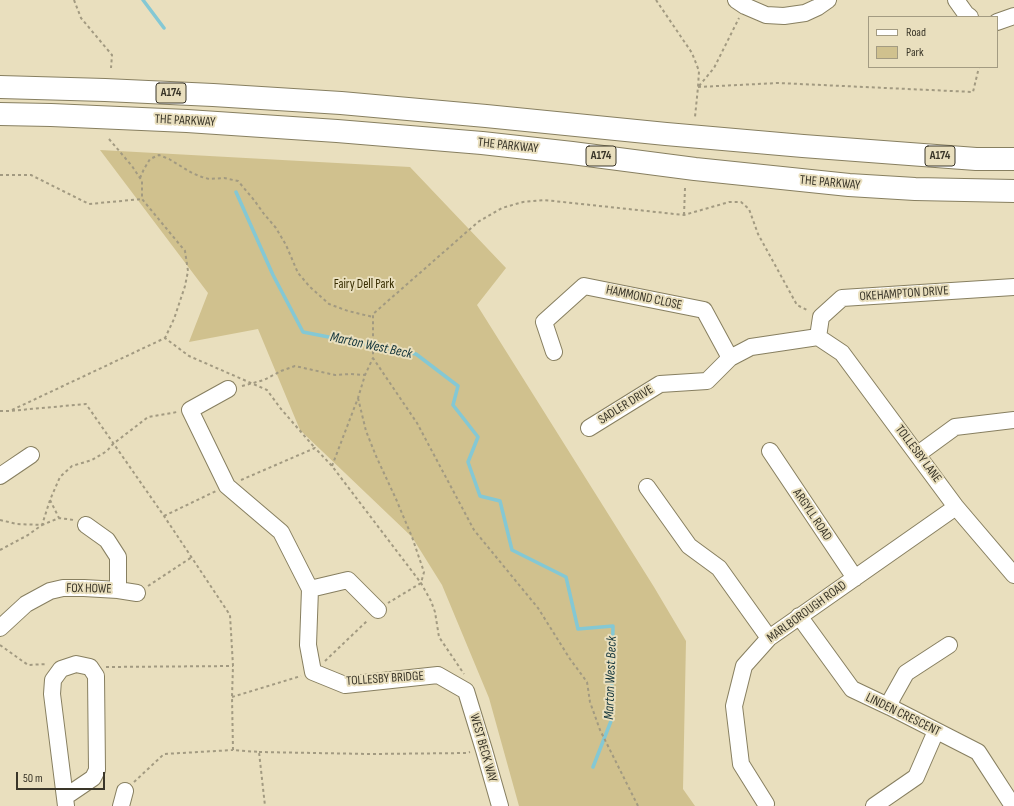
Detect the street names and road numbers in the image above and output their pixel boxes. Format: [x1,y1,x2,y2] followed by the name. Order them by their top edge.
[156,83,186,103] road number: A174
[154,112,216,130] street label: THE PARKWAY
[477,135,539,157] street label: THE PARKWAY
[586,146,616,166] road number: A174
[925,146,955,166] road number: A174
[799,173,861,193] street label: THE PARKWAY
[605,282,683,314] street label: HAMMOND CLOSE
[859,283,949,305] street label: OKEHAMPTON DRIVE
[596,382,656,428] street label: SADLER DRIVE
[891,422,945,486] street label: TOLLESBY LANE
[789,486,835,544] street label: ARGYLL ROAD
[764,578,850,646] street label: MARLBOROUGH ROAD
[66,581,112,597] street label: FOX HOWE
[346,669,424,689] street label: TOLLESBY BRIDGE
[863,690,943,740] street label: LINDEN CRESCENT
[466,712,500,784] street label: WEST BECK WAY

